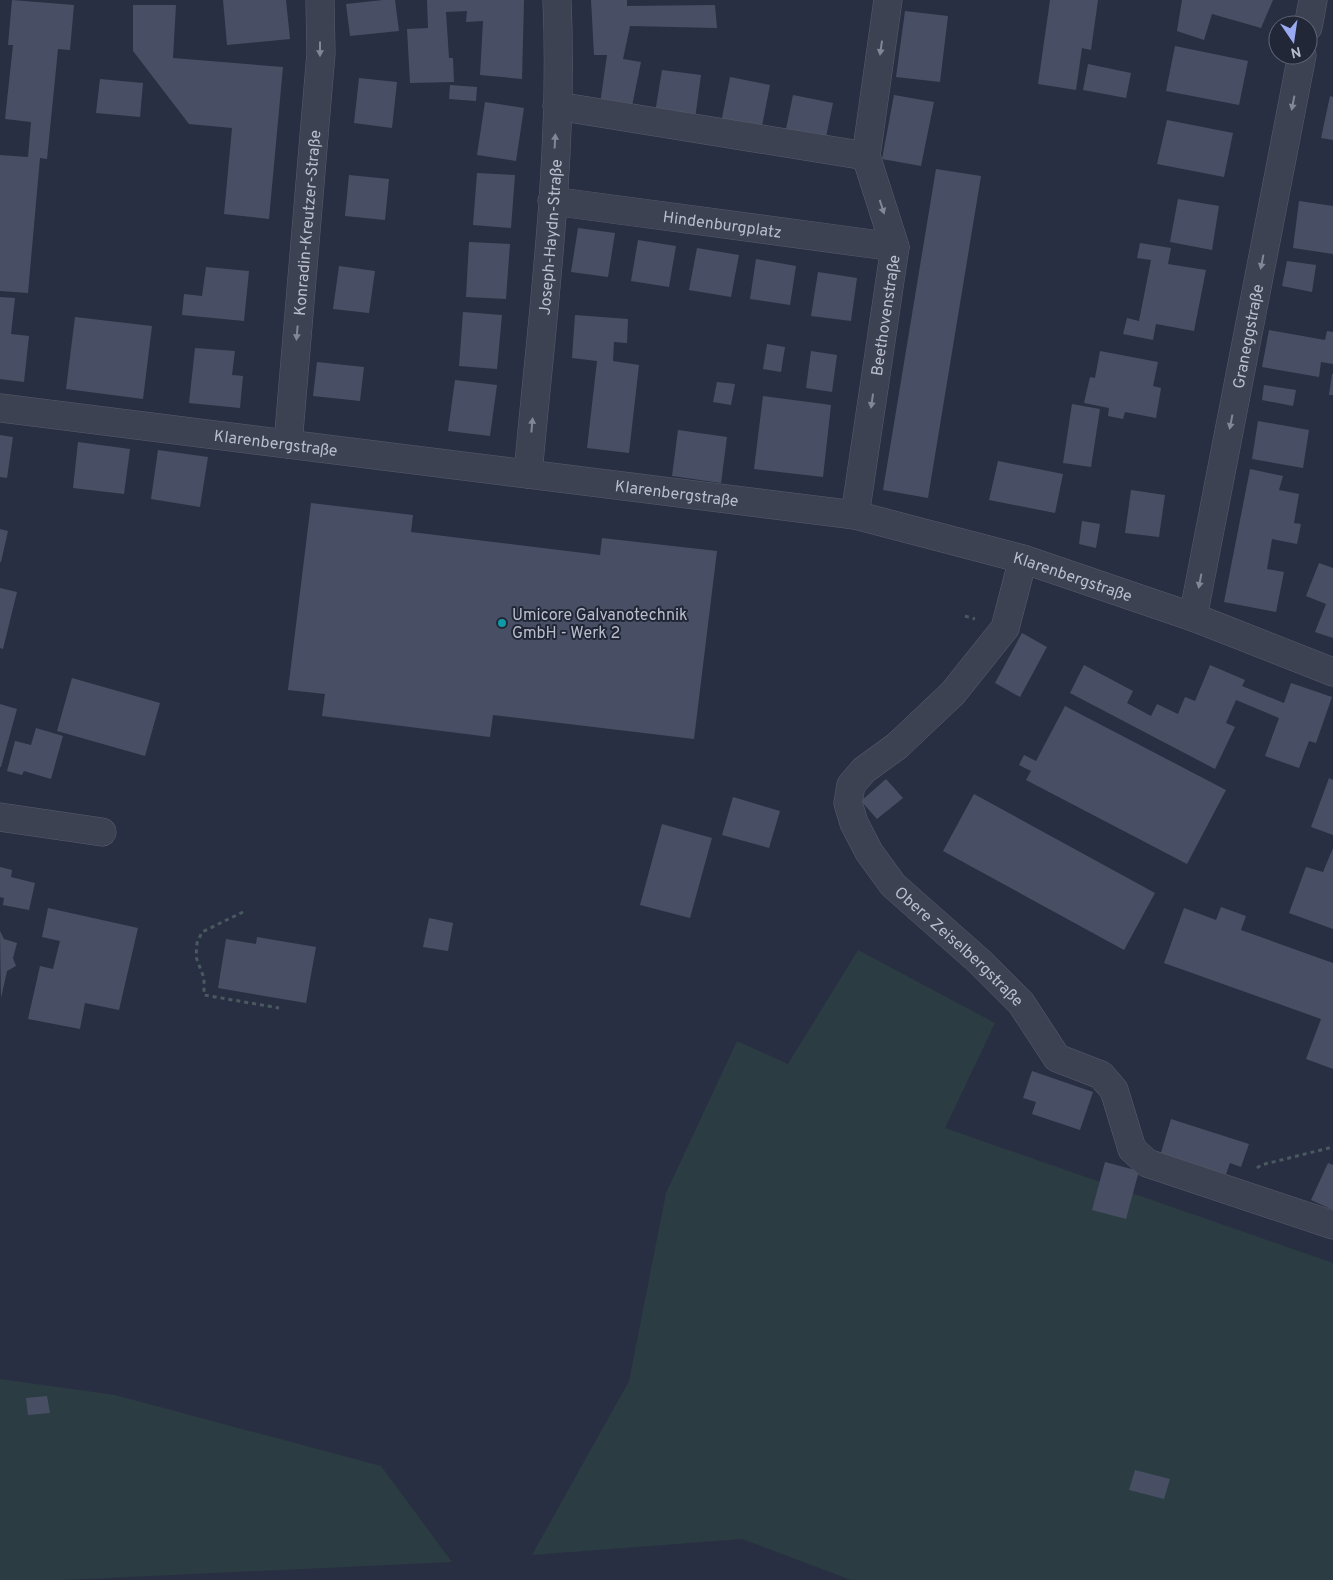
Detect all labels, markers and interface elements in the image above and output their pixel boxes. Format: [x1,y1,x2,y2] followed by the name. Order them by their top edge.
[1268,15,1318,65] north arrow
[316,41,324,57] one-way arrow
[877,41,885,57] one-way arrow
[1289,42,1302,61] text: N
[1289,95,1297,110] one-way arrow
[291,129,326,317] street label: Konradin-Kreutzer-Straße
[552,133,560,149] one-way arrow
[535,159,568,316] street label: Joseph-Haydn-Straße
[878,200,886,215] one-way arrow
[661,208,783,244] street label: Hindenburgplatz
[868,254,906,377] street label: Beethovenstraße
[1258,255,1266,270] one-way arrow
[1229,283,1269,391] street label: Graneggstraße
[293,325,301,341] one-way arrow
[867,393,875,409] one-way arrow
[1227,414,1235,429] one-way arrow
[528,417,536,433] one-way arrow
[213,427,339,462] street label: Klarenbergstraße
[613,477,739,512] street label: Klarenbergstraße
[1011,549,1134,607] street label: Klarenbergstraße
[1196,574,1204,589] one-way arrow
[512,606,688,644] place label: Umicore Galvanotechnik GmbH - Werk 2
[496,617,508,629] marker: Umicore Galvanotechnik GmbH - Werk 2
[890,883,1027,1012] street label: Obere Zeiselbergstraße

